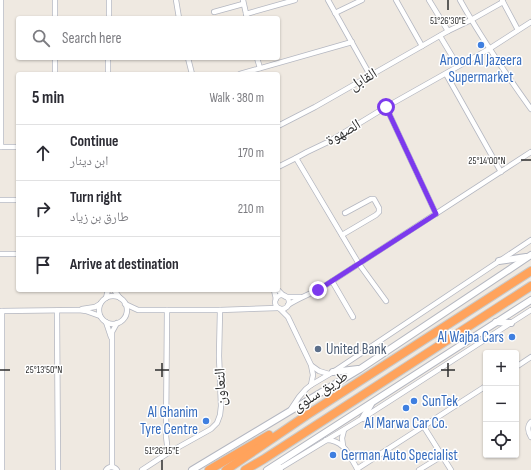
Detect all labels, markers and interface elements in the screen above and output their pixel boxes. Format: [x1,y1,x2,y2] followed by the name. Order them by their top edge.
[430,15,466,27] text: 51°26'30"E
[16,16,280,60] search box
[30,27,52,49] icon: search
[62,29,122,48] text: Search here
[476,40,486,50] marker: Anood Al Jazeera Supermarket
[439,51,522,87] place label: Anood Al Jazeera Supermarket
[346,64,381,95] street label: القابل
[32,88,64,108] text: 5 min
[209,90,264,106] text: Walk · 380 m
[377,98,395,116] route start
[322,115,364,150] street label: الصهوة
[70,132,119,151] text: Continue
[32,142,54,164] icon: ahead
[238,145,264,161] text: 170 m
[70,153,108,169] text: ابن دينار
[468,155,506,167] text: 25°14'00"N
[70,188,122,207] text: Turn right
[32,198,54,220] icon: right
[238,201,264,217] text: 210 m
[70,209,129,225] text: طارق بن زياد
[32,254,54,276] icon: arrive
[70,255,179,274] text: Arrive at destination
[309,281,327,299] route end
[437,328,504,347] place label: Al Wajba Cars
[507,332,517,342] marker: Al Wajba Cars
[326,340,387,359] place label: United Bank
[313,344,323,354] marker: United Bank
[483,350,519,458] map controls
[483,350,519,386] button: +
[26,364,62,376] text: 25°13'50"N
[289,366,352,417] street label: طريق سلوى
[210,368,231,406] street label: التعاون
[483,386,519,422] button: −
[422,392,458,411] place label: SunTek
[409,396,419,406] marker: SunTek
[140,403,198,439] place label: Al Ghanim Tyre Centre
[401,403,411,413] marker: Al Marwa Car Co.
[364,414,448,433] place label: Al Marwa Car Co.
[201,416,211,426] marker: Al Ghanim Tyre Centre
[483,422,519,458] button: locate
[145,445,179,457] text: 51°26'15"E
[341,446,458,465] place label: German Auto Specialist
[328,450,338,460] marker: German Auto Specialist

